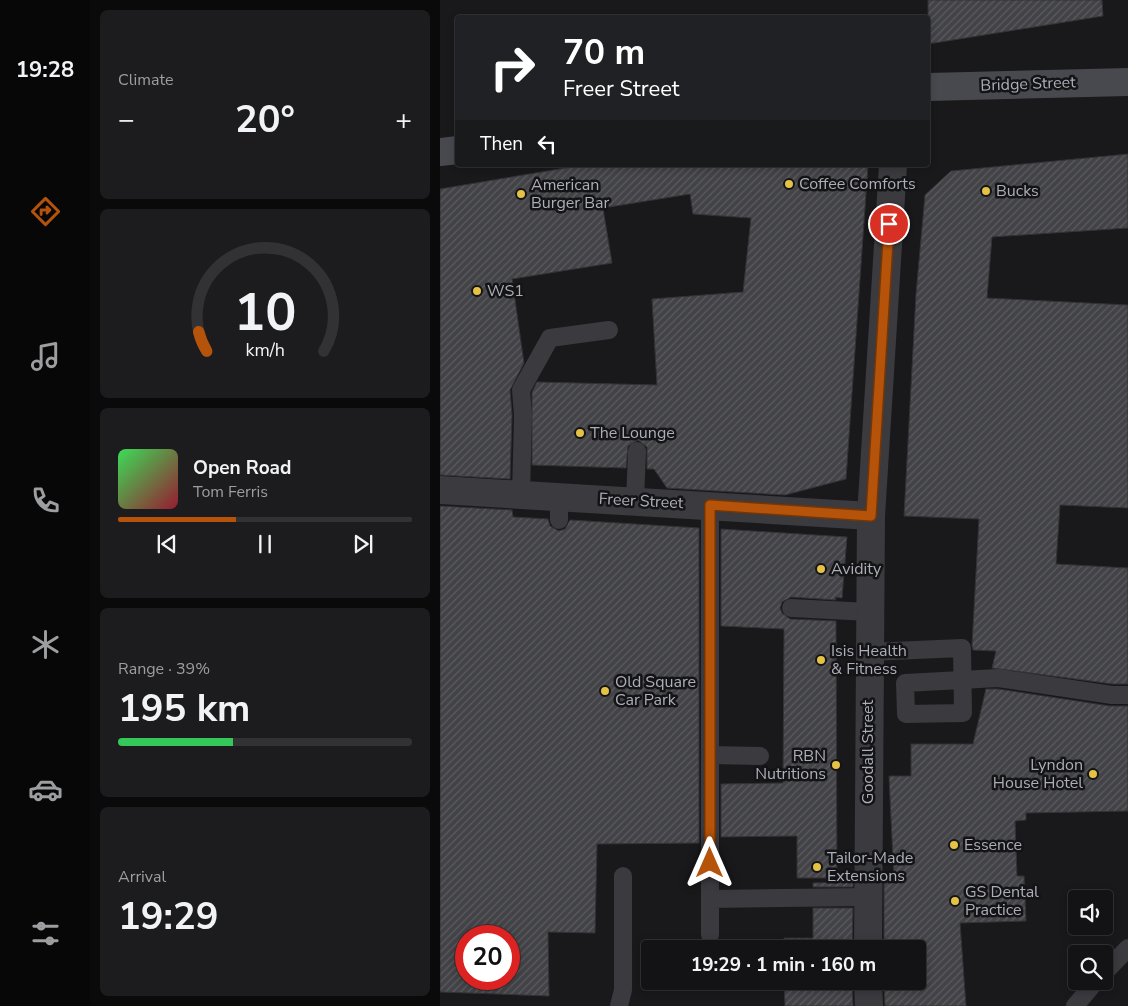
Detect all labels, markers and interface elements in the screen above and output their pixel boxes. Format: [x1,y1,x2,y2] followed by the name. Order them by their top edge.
[563,29,645,76] text: 70 m
[480,35,545,100] icon: right
[16,55,74,85] text: 19:28
[118,69,173,91] text: Climate
[980,71,1076,97] street label: Bridge Street
[563,74,680,104] text: Freer Street
[235,94,295,145] text: 20°
[118,101,135,139] text: −
[395,101,412,139] text: +
[533,130,561,158] icon: left
[480,131,523,157] text: Then
[799,173,916,195] place label: Coffee Comforts
[531,174,609,214] place label: American Burger Bar
[783,178,795,190] marker: Coffee Comforts
[996,180,1039,202] place label: Bucks
[980,185,992,197] marker: Bucks
[515,188,527,200] marker: American Burger Bar
[28,194,63,229] icon: directions
[868,203,910,245] pin
[875,210,903,238] icon: arrive
[234,277,296,348] text: 10
[487,280,524,302] place label: WS1
[471,285,483,297] marker: WS1
[245,338,285,362] text: km/h
[28,339,63,374] icon: music
[590,422,675,444] place label: The Lounge
[574,427,586,439] marker: The Lounge
[193,455,291,481] text: Open Road
[193,481,268,503] text: Tom Ferris
[28,483,63,518] icon: phone
[598,488,684,514] street label: Freer Street
[153,530,181,558] icon: previous
[251,530,279,558] icon: pause
[349,530,377,558] icon: next
[831,558,882,580] place label: Avidity
[815,563,827,575] marker: Avidity
[28,627,63,662] icon: climate
[831,640,907,680] place label: Isis Health & Fitness
[815,654,827,666] marker: Isis Health & Fitness
[118,658,210,680] text: Range · 39%
[615,671,696,711] place label: Old Square Car Park
[118,683,250,734] text: 195 km
[599,685,611,697] marker: Old Square Car Park
[857,699,879,804] street label: Goodall Street
[755,745,826,785] place label: RBN Nutritions
[993,754,1083,794] place label: Lyndon House Hotel
[830,759,842,771] marker: RBN Nutritions
[1087,768,1099,780] marker: Lyndon House Hotel
[28,772,63,807] icon: car
[964,834,1022,856] place label: Essence
[683,836,735,888] position arrow
[948,839,960,851] marker: Essence
[827,847,913,887] place label: Tailor-Made Extensions
[811,861,823,873] marker: Tailor-Made Extensions
[118,866,166,888] text: Arrival
[965,881,1039,921] place label: GS Dental Practice
[1068,890,1113,990] map controls
[1068,890,1113,935] button: sound
[118,891,219,942] text: 19:29
[949,895,961,907] marker: GS Dental Practice
[28,916,63,951] icon: filters
[455,925,520,990] speed limit sign: 20
[1068,945,1113,990] button: search
[691,952,876,978] text: 19:29 · 1 min · 160 m

